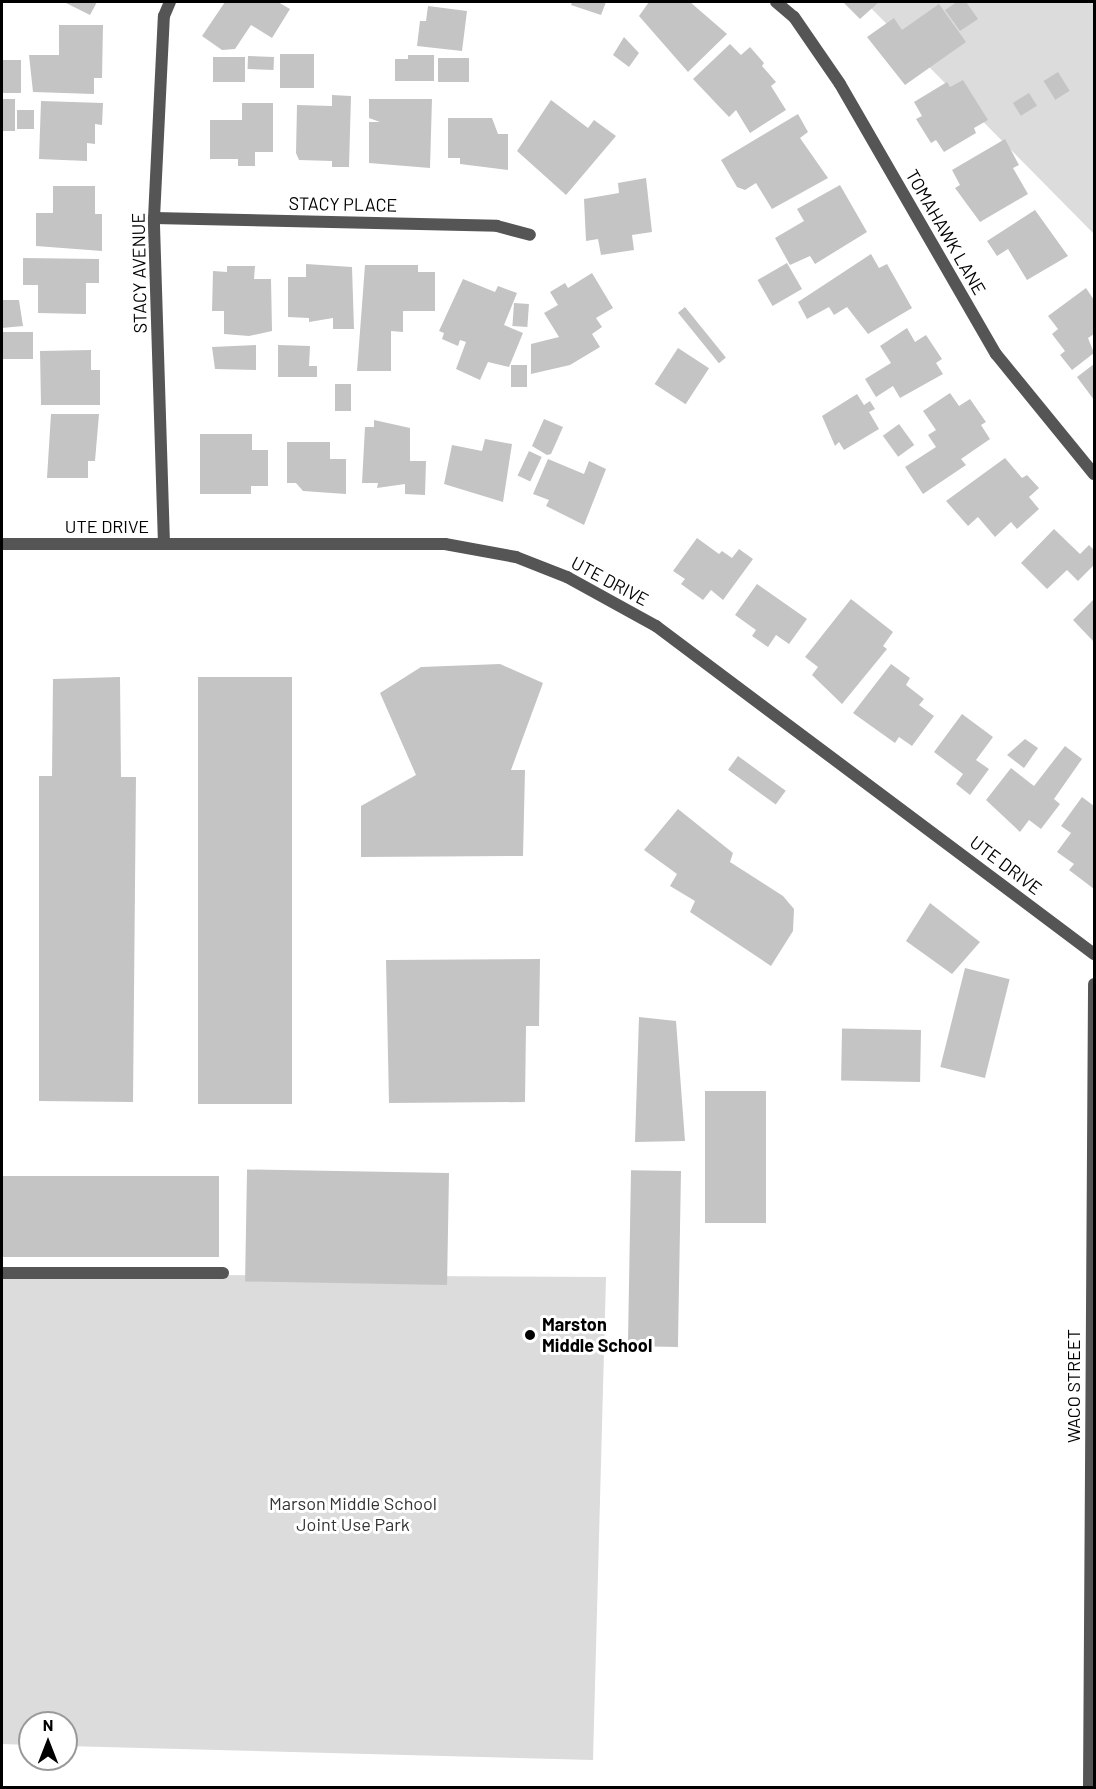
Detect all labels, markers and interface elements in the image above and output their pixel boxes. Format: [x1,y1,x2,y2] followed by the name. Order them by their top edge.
[901,166,991,298] street label: TOMAHAWK LANE
[288,192,398,216] street label: STACY PLACE
[127,213,151,333] street label: STACY AVENUE
[65,515,149,537] street label: UTE DRIVE
[568,552,652,610] street label: UTE DRIVE
[966,831,1046,899] street label: UTE DRIVE
[542,1314,652,1356] place label: Marston Middle School
[523,1328,537,1342] marker: Marston Middle School
[1062,1329,1084,1443] street label: WACO STREET
[269,1493,437,1536] park label: Marson Middle School Joint Use Park
[18,1711,78,1771] north arrow
[43,1715,53,1734] text: N

